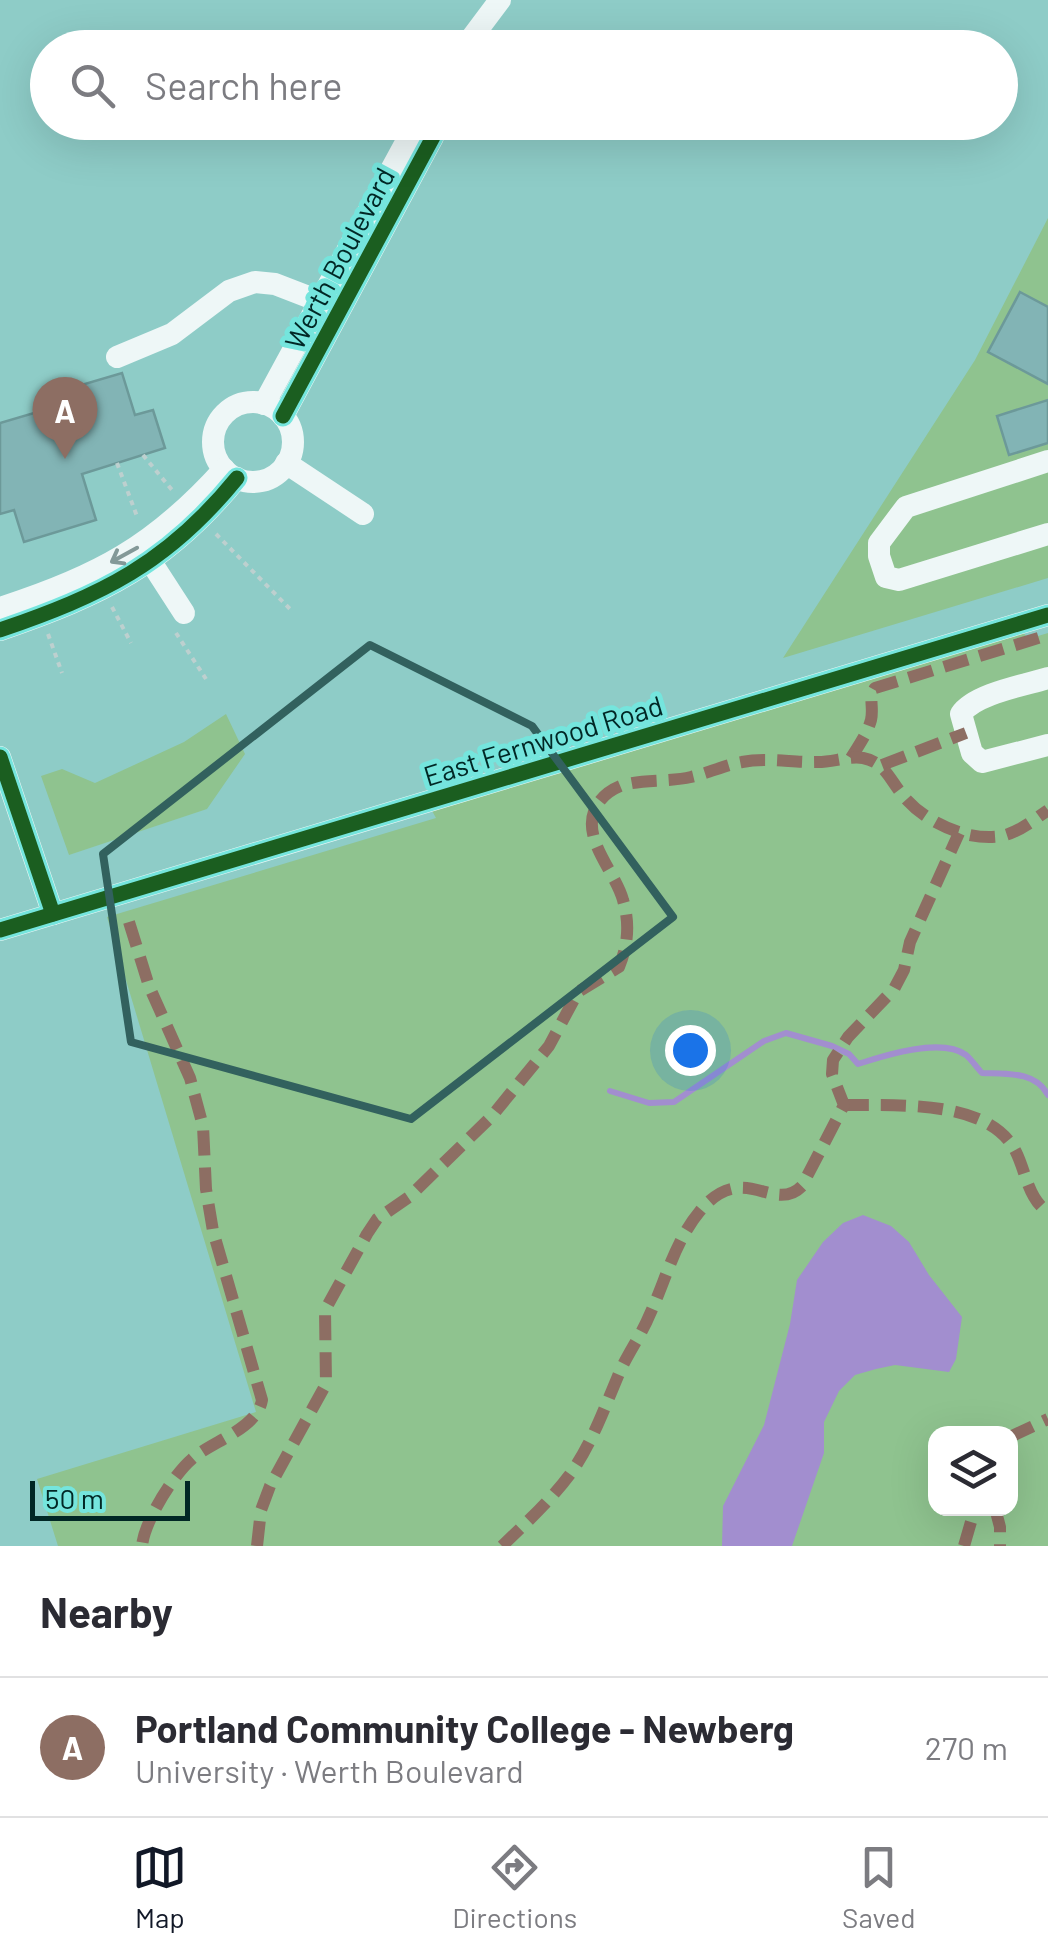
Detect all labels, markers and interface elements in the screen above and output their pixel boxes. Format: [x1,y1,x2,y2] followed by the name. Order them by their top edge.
[30,30,1018,140] search box
[65,58,120,113] icon: search
[145,62,343,108] text: Search here
[277,161,401,355] street label: Werth Boulevard
[32,376,98,459] pin: A
[110,546,139,566] one-way arrow
[419,687,667,793] street label: East Fernwood Road
[665,1025,716,1076] your location
[928,1426,1018,1516] map controls
[928,1426,1018,1516] button: layers
[30,1476,190,1520] scale bar
[45,1481,104,1515] text: 50 m
[40,1586,173,1636] text: Nearby
[135,1705,794,1751] text: Portland Community College - Newberg
[62,1728,83,1766] text: A
[925,1728,1008,1766] text: 270 m
[135,1751,524,1789] text: University · Werth Boulevard
[132,1840,187,1934] tab: Map
[452,1840,577,1934] tab: Directions
[842,1840,916,1934] tab: Saved

